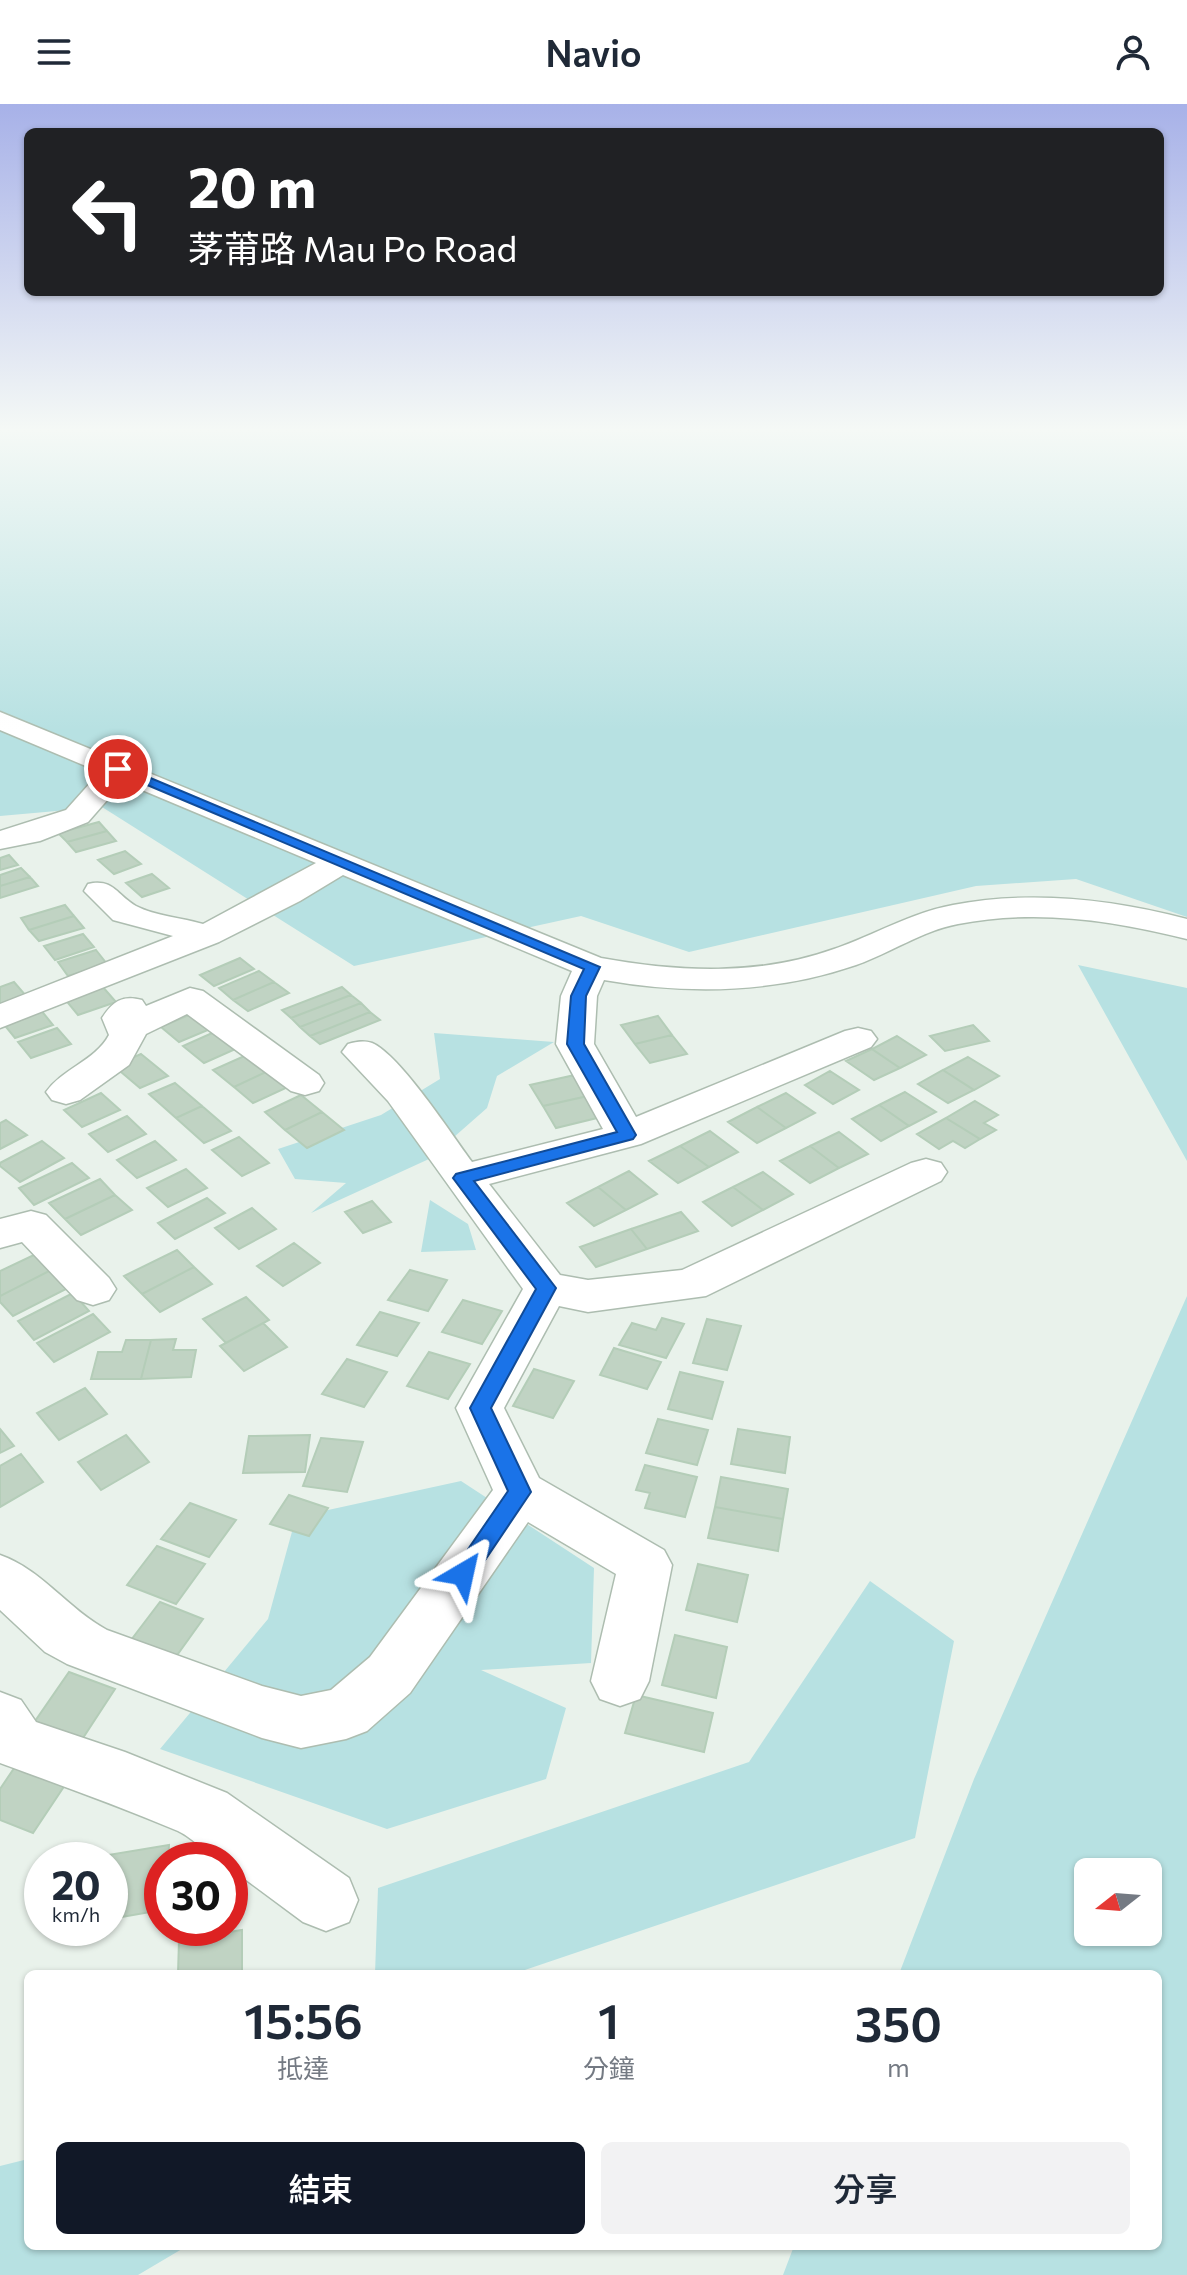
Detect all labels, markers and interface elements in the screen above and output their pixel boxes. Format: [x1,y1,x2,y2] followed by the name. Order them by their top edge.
[32,30,76,74] icon: menu
[545,30,642,74] text: Navio
[1111,30,1155,74] icon: person
[188,151,316,220] text: 20 m
[56,160,160,264] icon: left
[188,225,517,269] text: 茅莆路 Mau Po Road
[84,735,152,803] pin
[96,747,140,791] icon: arrive
[421,1532,505,1616] position arrow
[144,1842,248,1946] speed limit sign: 30
[1074,1858,1162,1946] north arrow
[1074,1858,1162,1946] map controls
[51,1859,101,1908] text: 20
[52,1902,100,1926] text: km/h
[244,1990,363,2049] text: 15:56
[598,1990,619,2049] text: 1
[855,1993,942,2052] text: 350
[887,2051,910,2082] text: m
[277,2052,329,2083] text: 抵達
[583,2052,635,2083] text: 分鐘
[56,2142,585,2234] button: 結束
[601,2142,1130,2234] button: 分享

